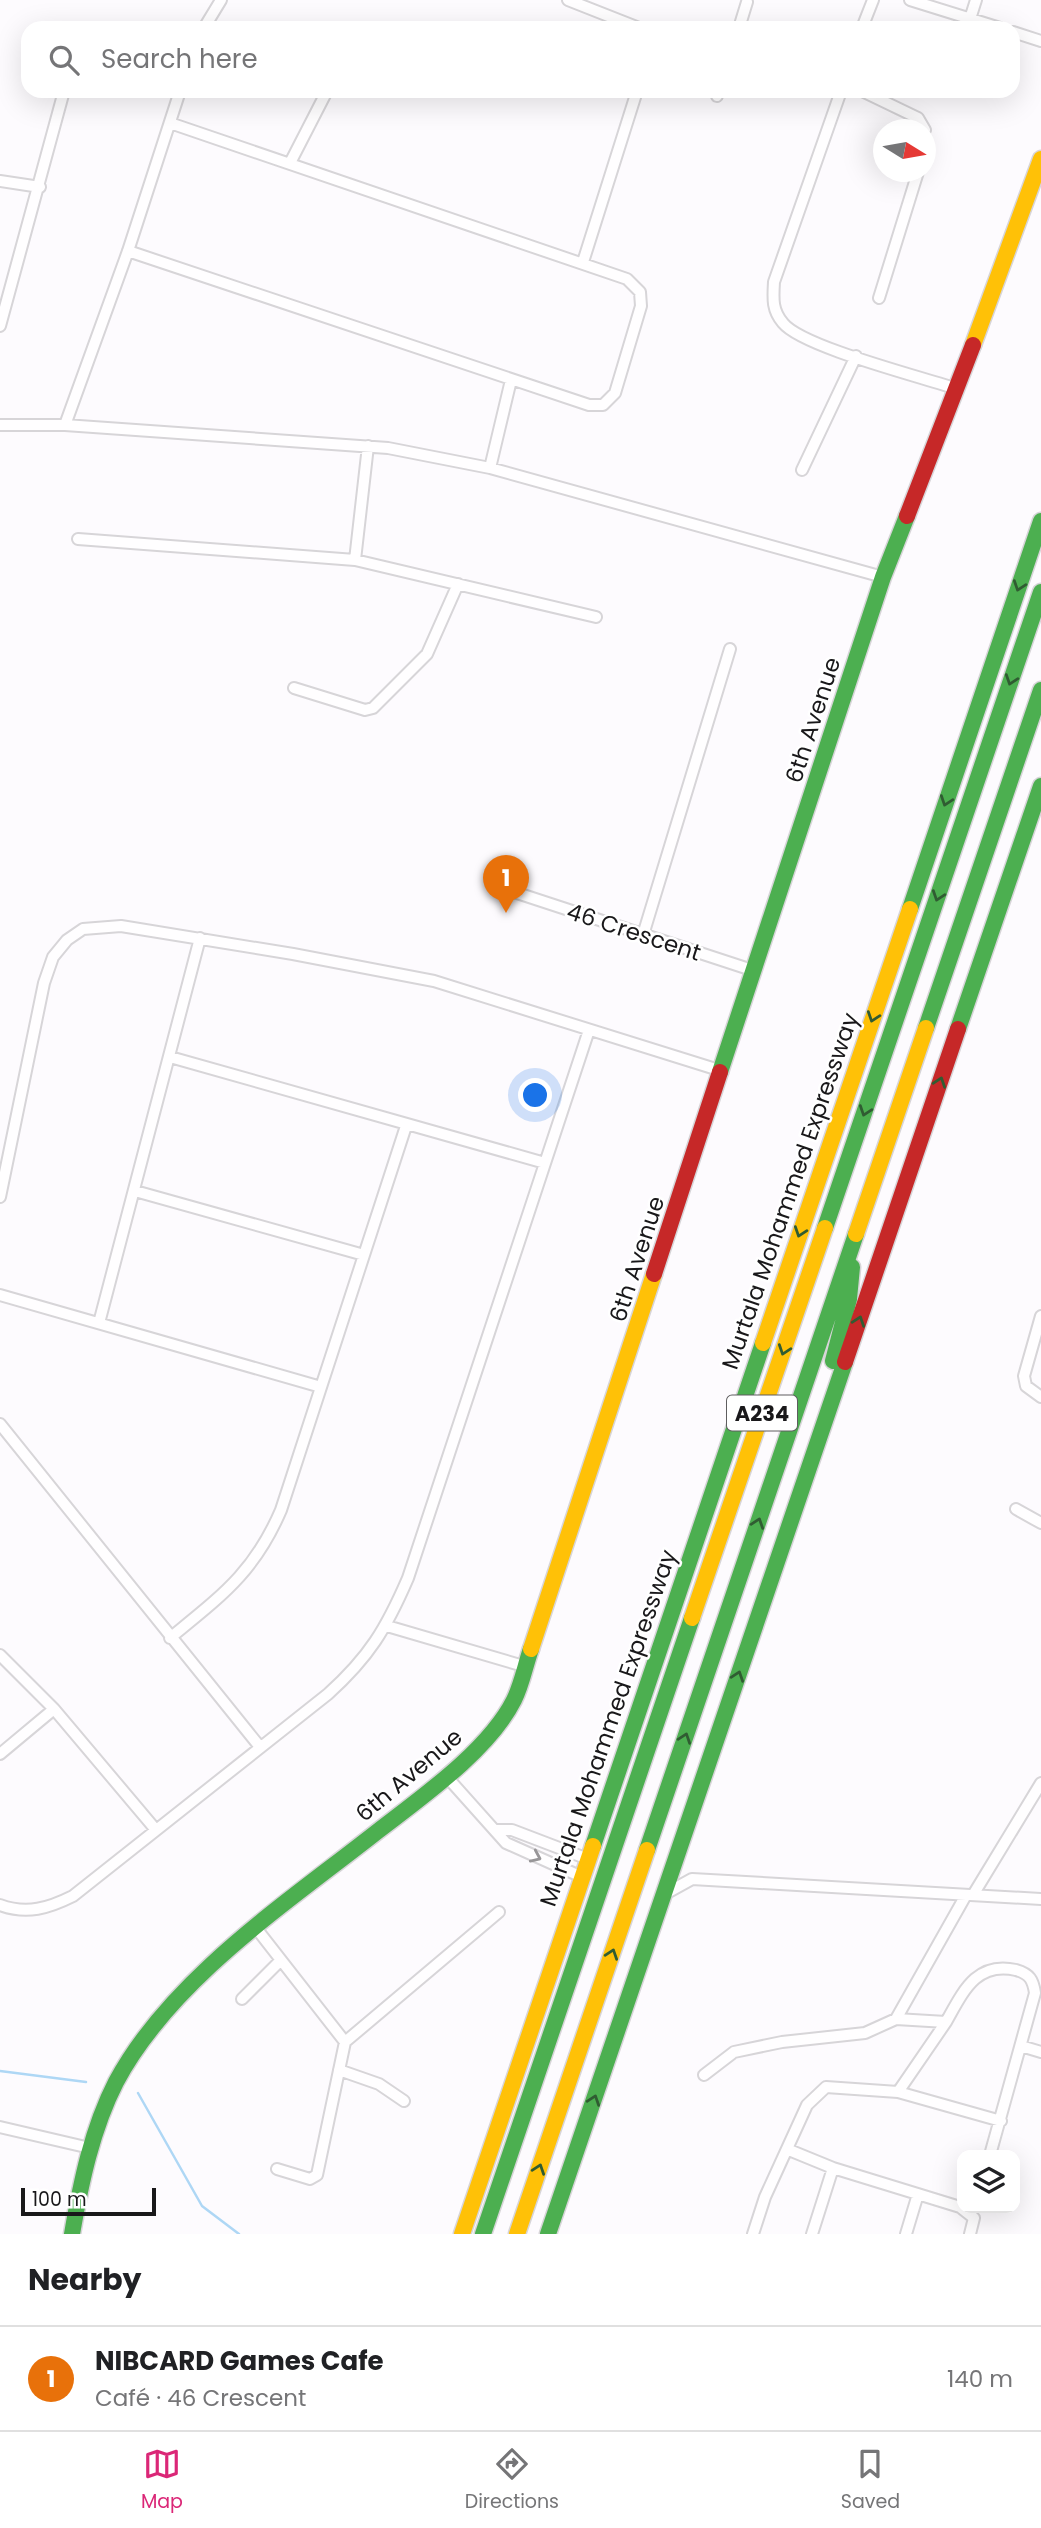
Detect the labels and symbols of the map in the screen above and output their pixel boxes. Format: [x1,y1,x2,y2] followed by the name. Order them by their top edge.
[873,119,936,182] north arrow
[1013,579,1027,591] one-way arrow
[778,653,848,787] street label: 6th Avenue
[1005,674,1019,686] one-way arrow
[940,795,954,807] one-way arrow
[483,855,529,913] pin: 1
[932,889,946,901] one-way arrow
[563,895,705,969] street label: 46 Crescent
[714,1008,866,1374] street label: Murtala Mohammed Expressway
[867,1010,881,1022] one-way arrow
[932,1077,946,1089] one-way arrow
[518,1078,552,1112] your location
[859,1104,873,1117] one-way arrow
[602,1192,672,1326] street label: 6th Avenue
[794,1225,808,1238] one-way arrow
[851,1315,865,1328] one-way arrow
[778,1343,792,1355] one-way arrow
[727,1396,797,1430] road number: A234
[750,1517,764,1529] one-way arrow
[532,1545,684,1911] street label: Murtala Mohammed Expressway
[730,1670,744,1682] one-way arrow
[349,1721,469,1829] street label: 6th Avenue
[677,1733,691,1745] one-way arrow
[529,1849,542,1863] one-way arrow
[604,1948,618,1960] one-way arrow
[586,2094,600,2106] one-way arrow
[531,2164,545,2176] one-way arrow
[21,2185,156,2217] scale bar

